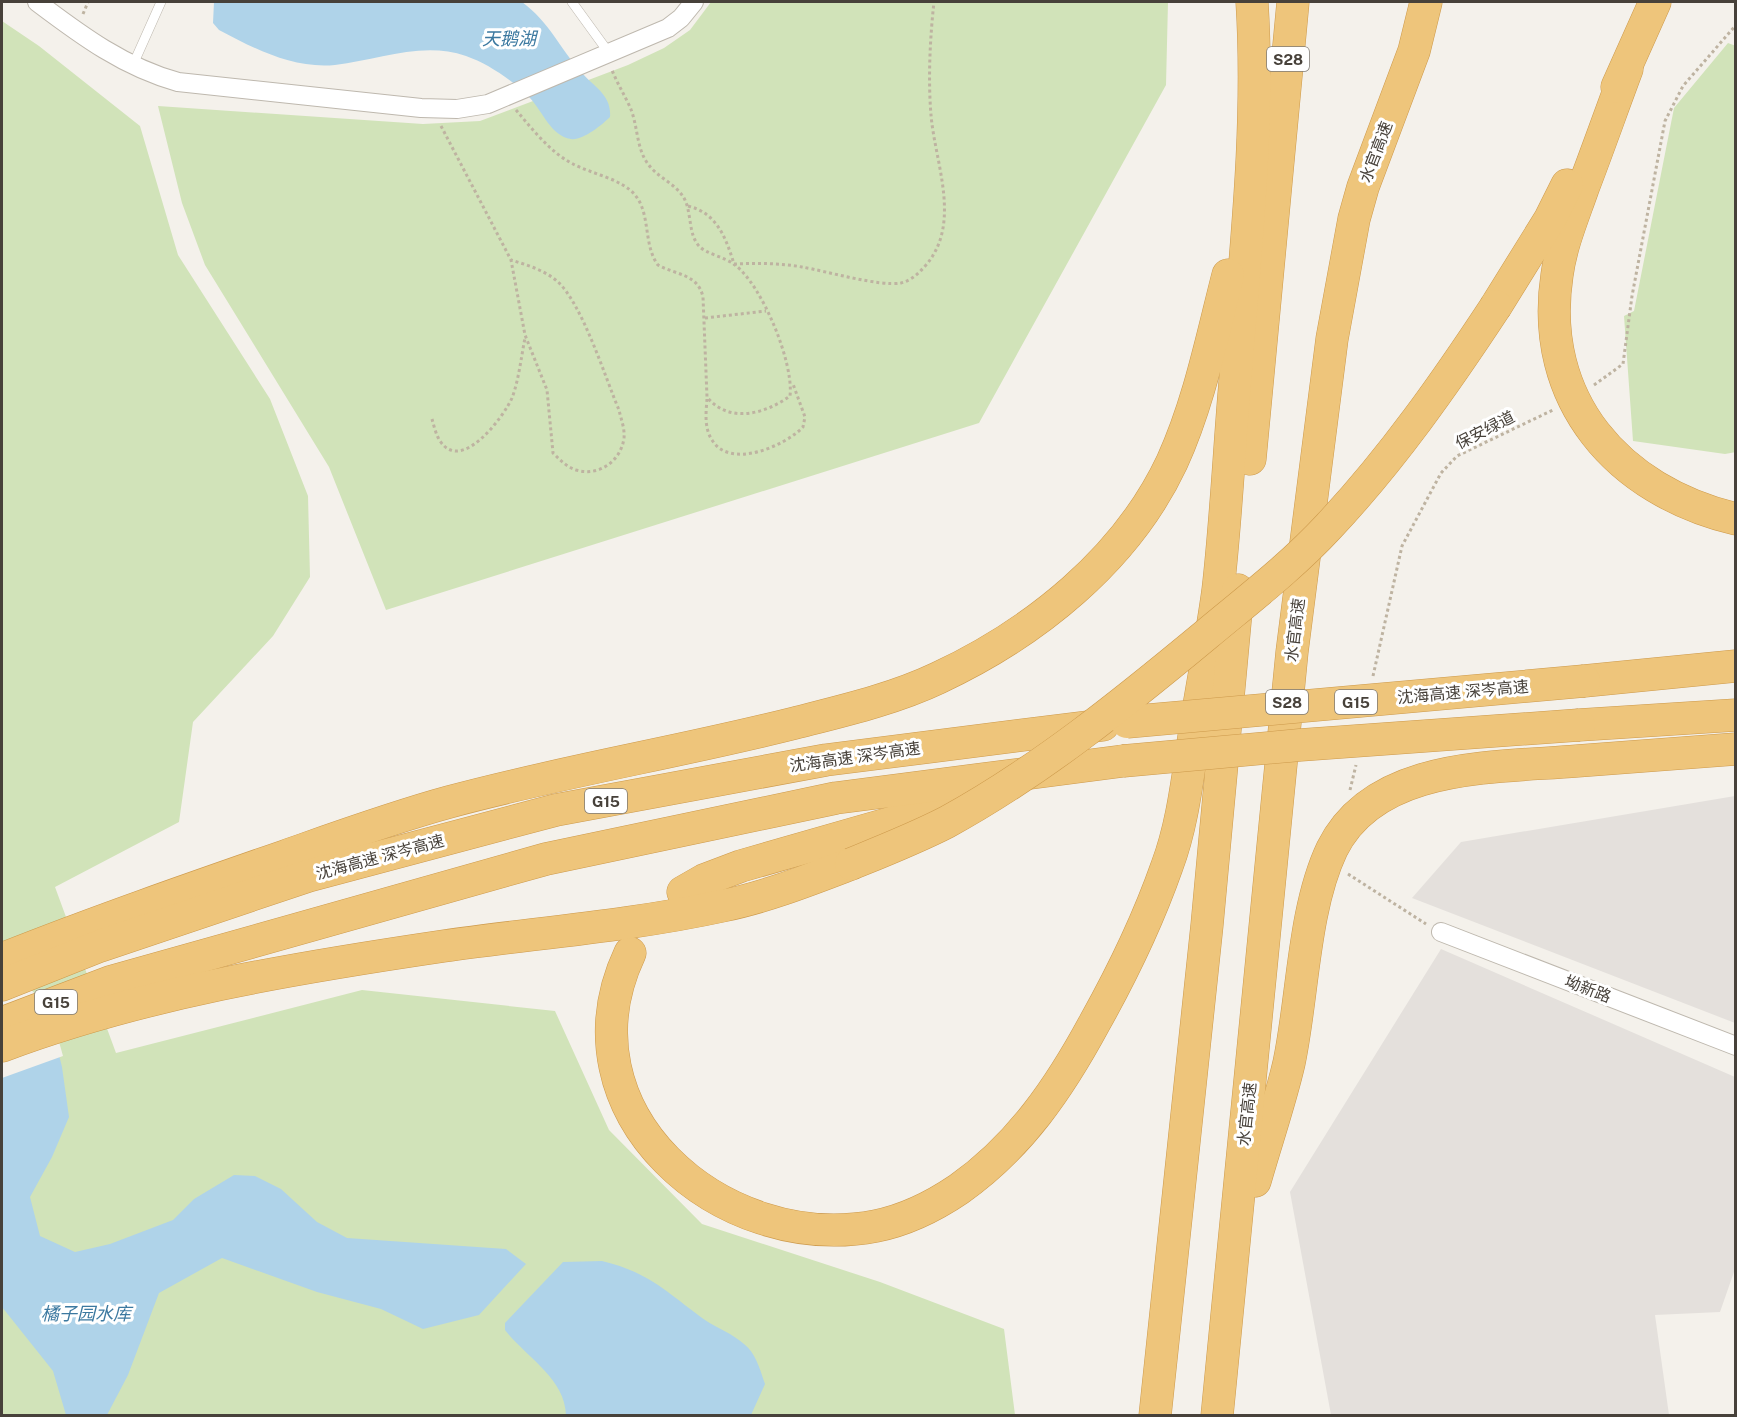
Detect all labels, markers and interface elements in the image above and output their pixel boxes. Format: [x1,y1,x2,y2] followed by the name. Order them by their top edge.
[482,28,539,49] water label: 天鹅湖
[1267,47,1309,71] road number: S28
[1356,119,1396,185] street label: 水官高速
[1452,407,1518,453] street label: 保安绿道
[1282,597,1308,663] street label: 水官高速
[1396,677,1530,707] street label: 沈海高速 深岑高速
[1266,690,1308,714] road number: S28
[1335,690,1377,714] road number: G15
[788,738,922,776] street label: 沈海高速 深岑高速
[585,789,627,813] road number: G15
[314,831,446,883] street label: 沈海高速 深岑高速
[1562,972,1614,1006] street label: 坳新路
[35,990,77,1014] road number: G15
[1234,1081,1260,1147] street label: 水官高速
[41,1303,134,1324] water label: 橘子园水库

